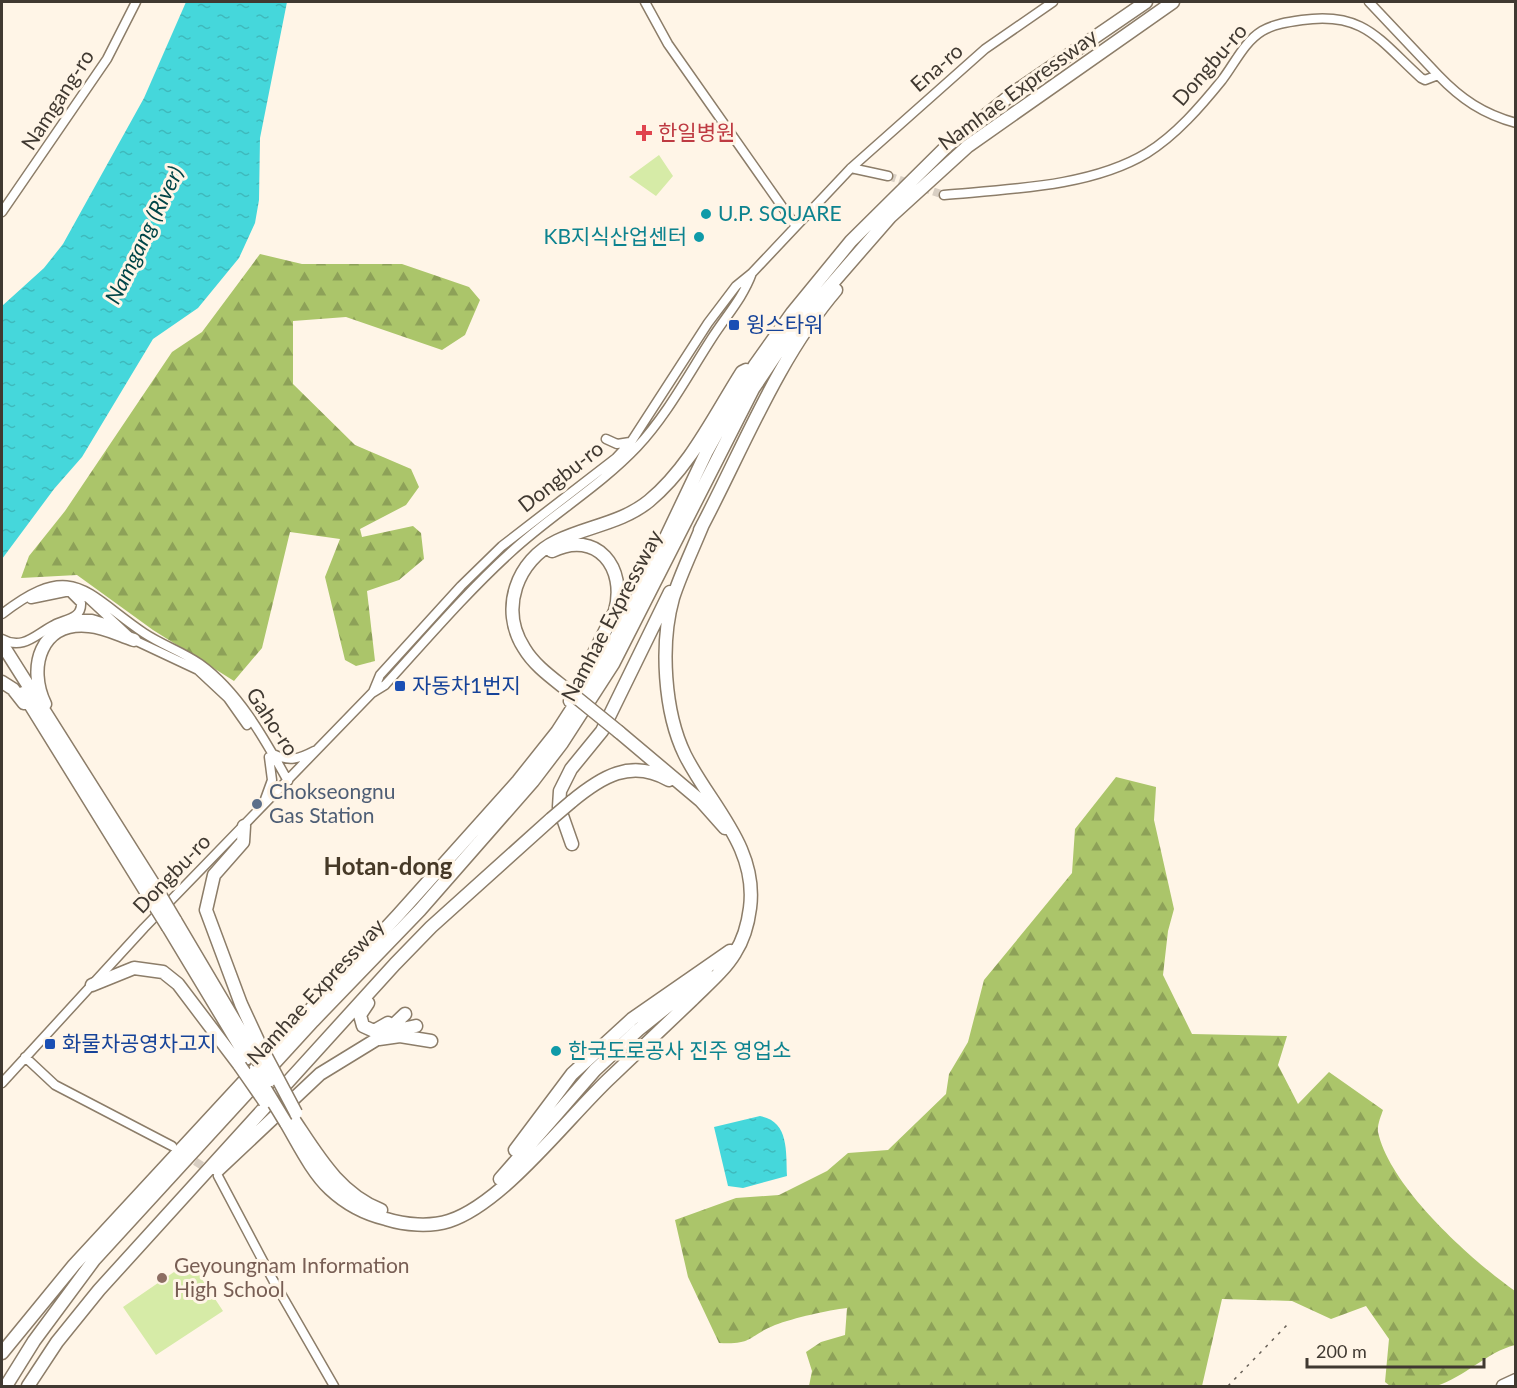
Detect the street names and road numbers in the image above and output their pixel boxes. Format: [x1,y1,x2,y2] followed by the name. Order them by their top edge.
[1166,18,1251,110] street label: Dongbu-ro
[933,23,1102,155] street label: Namhae Expressway
[905,37,967,96] street label: Ena-ro
[15,44,98,154] street label: Namgang-ro
[513,435,608,517] street label: Dongbu-ro
[555,525,666,705] street label: Namhae Expressway
[242,682,305,760] street label: Gaho-ro
[127,828,215,918] street label: Dongbu-ro
[241,913,389,1069] street label: Namhae Expressway

